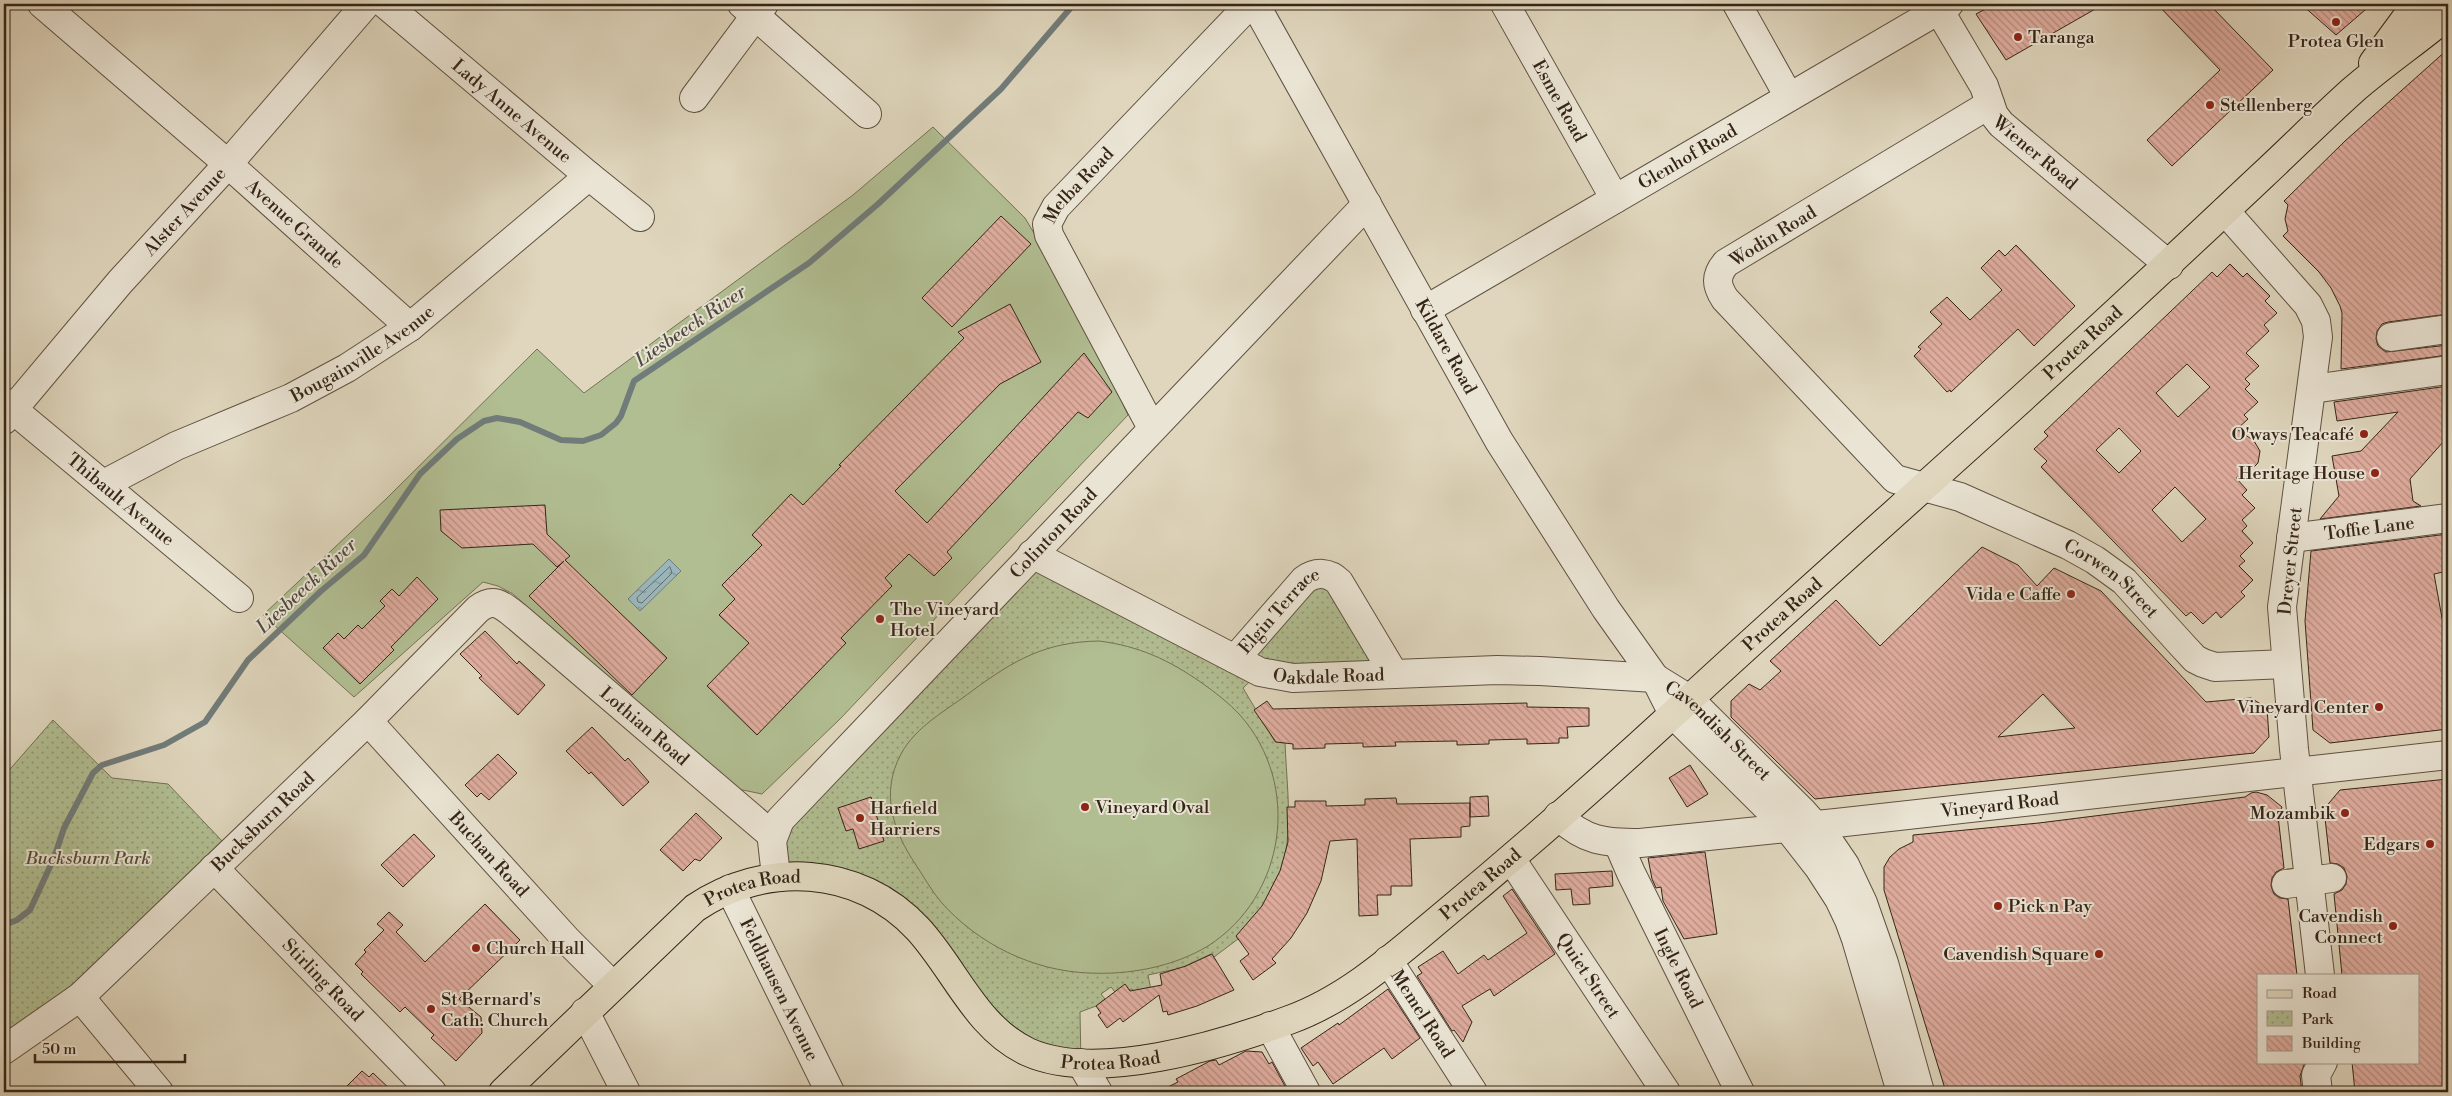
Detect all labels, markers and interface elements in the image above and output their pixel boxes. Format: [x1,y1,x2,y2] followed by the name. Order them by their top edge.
[2330,16,2342,28] marker: Protea Glen
[2028,26,2096,49] place label: Taranga
[2288,30,2384,53] place label: Protea Glen
[2012,31,2024,43] marker: Taranga
[447,54,576,169] street label: Lady Anne Avenue
[1527,56,1592,147] street label: Esme Road
[2220,94,2313,117] place label: Stellenberg
[2204,99,2216,111] marker: Stellenberg
[1987,110,2083,196] street label: Wiener Road
[1634,119,1742,195] street label: Glenhof Road
[1038,142,1119,227] street label: Melba Road
[138,163,231,262] street label: Alster Avenue
[240,174,348,274] street label: Avenue Grande
[1725,200,1821,273] street label: Wodin Road
[630,279,752,372] water label: Liesbeeck River
[1410,295,1482,399] street label: Kildare Road
[286,300,439,409] street label: Bougainville Avenue
[2039,300,2128,385] street label: Protea Road
[2231,423,2354,446] place label: O'ways Teacafé
[2358,428,2370,440] marker: O'ways Teacafé
[62,448,179,551] street label: Thibault Avenue
[2238,462,2365,485] place label: Heritage House
[2369,467,2381,479] marker: Heritage House
[1005,483,1103,584] street label: Colinton Road
[2273,505,2308,616] street label: Dreyer Street
[2323,511,2416,546] street label: Toffie Lane
[251,532,363,639] water label: Liesbeeck River
[2060,534,2164,624] street label: Corwen Street
[1234,563,1322,659] street label: Elgin Terrace
[1738,572,1828,657] street label: Protea Road
[1965,583,2061,606] place label: Vida e Caffe
[2065,588,2077,600] marker: Vida e Caffe
[890,598,1000,642] place label: The Vineyard Hotel
[874,613,886,625] marker: The Vineyard Hotel
[1271,663,1386,691] street label: Oakdale Road
[1660,676,1776,786] street label: Cavendish Street
[595,682,694,772] street label: Lothian Road
[2236,696,2369,719] place label: Vineyard Center
[2373,701,2385,713] marker: Vineyard Center
[206,767,320,878] street label: Bucksburn Road
[1939,787,2061,823] street label: Vineyard Road
[1094,796,1210,819] place label: Vineyard Oval
[870,797,941,841] place label: Harfield Harriers
[1079,801,1091,813] marker: Vineyard Oval
[2250,802,2337,825] place label: Mozambik
[443,806,534,903] street label: Buchan Road
[2339,807,2351,819] marker: Mozambik
[854,812,866,824] marker: Harfield Harriers
[2363,833,2420,856] place label: Edgars
[2424,838,2436,850] marker: Edgars
[1435,843,1527,926] street label: Protea Road
[24,847,151,870] park label: Bucksburn Park
[700,865,801,912] street label: Protea Road
[2008,895,2092,918] place label: Pick n Pay
[1992,900,2004,912] marker: Pick n Pay
[2298,905,2384,949] place label: Cavendish Connect
[734,915,824,1065] street label: Feldhausen Avenue
[2387,920,2399,932] marker: Cavendish Connect
[1648,924,1708,1013] street label: Ingle Road
[1551,929,1625,1024] street label: Quiet Street
[277,934,369,1027] street label: Stirling Road
[486,937,585,960] place label: Church Hall
[470,942,482,954] marker: Church Hall
[1943,943,2089,966] place label: Cavendish Square
[2093,948,2105,960] marker: Cavendish Square
[1385,966,1460,1063] street label: Memel Road
[2257,974,2420,1064] legend
[2302,984,2337,1003] text: Road
[441,988,548,1032] place label: St Bernard's Cath. Church
[425,1003,437,1015] marker: St Bernard's Cath. Church
[2302,1010,2334,1029] text: Park
[35,1031,185,1063] scale bar
[2301,1034,2361,1053] text: Building
[42,1040,76,1059] text: 50 m
[1059,1046,1163,1076] street label: Protea Road

